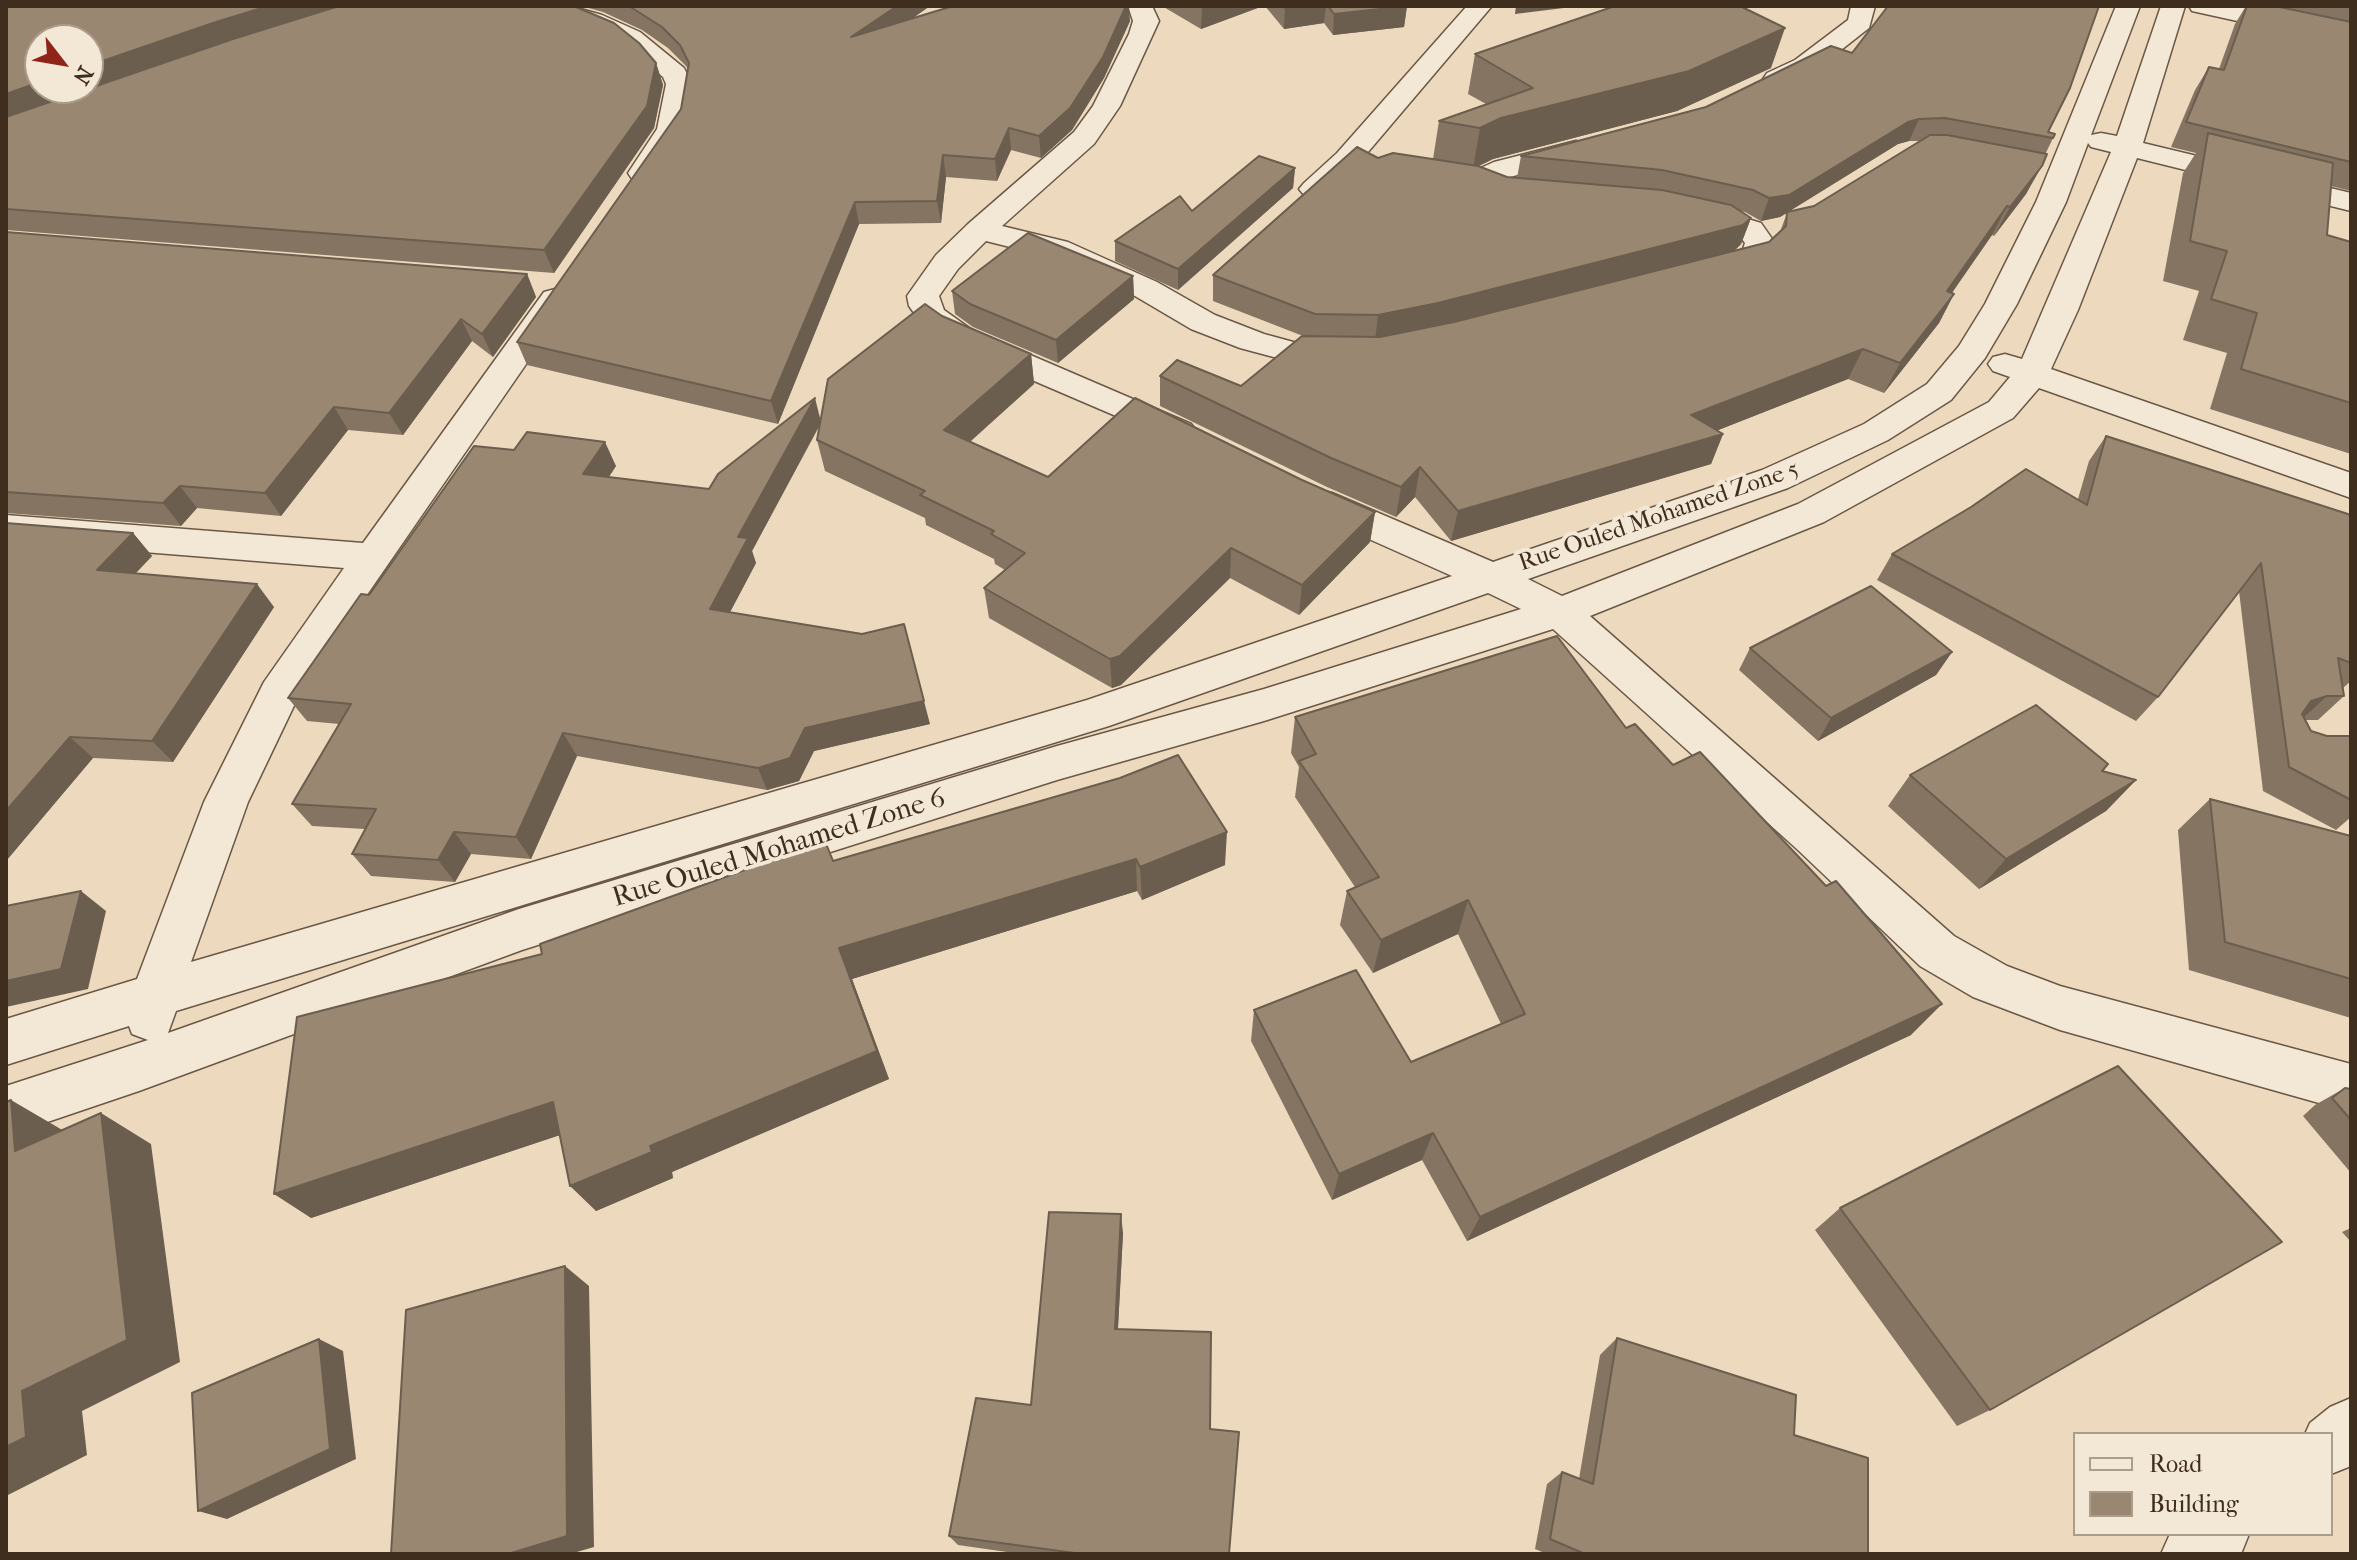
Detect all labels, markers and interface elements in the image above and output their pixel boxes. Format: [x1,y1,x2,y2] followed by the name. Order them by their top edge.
[24,24,104,104] north arrow
[67,61,98,89] text: N
[1515,455,1803,579] street label: Rue Ouled Mohamed Zone 5
[608,782,950,916] street label: Rue Ouled Mohamed Zone 6
[2073,1432,2333,1536] legend
[2149,1450,2202,1478] text: Road
[2149,1490,2239,1518] text: Building

